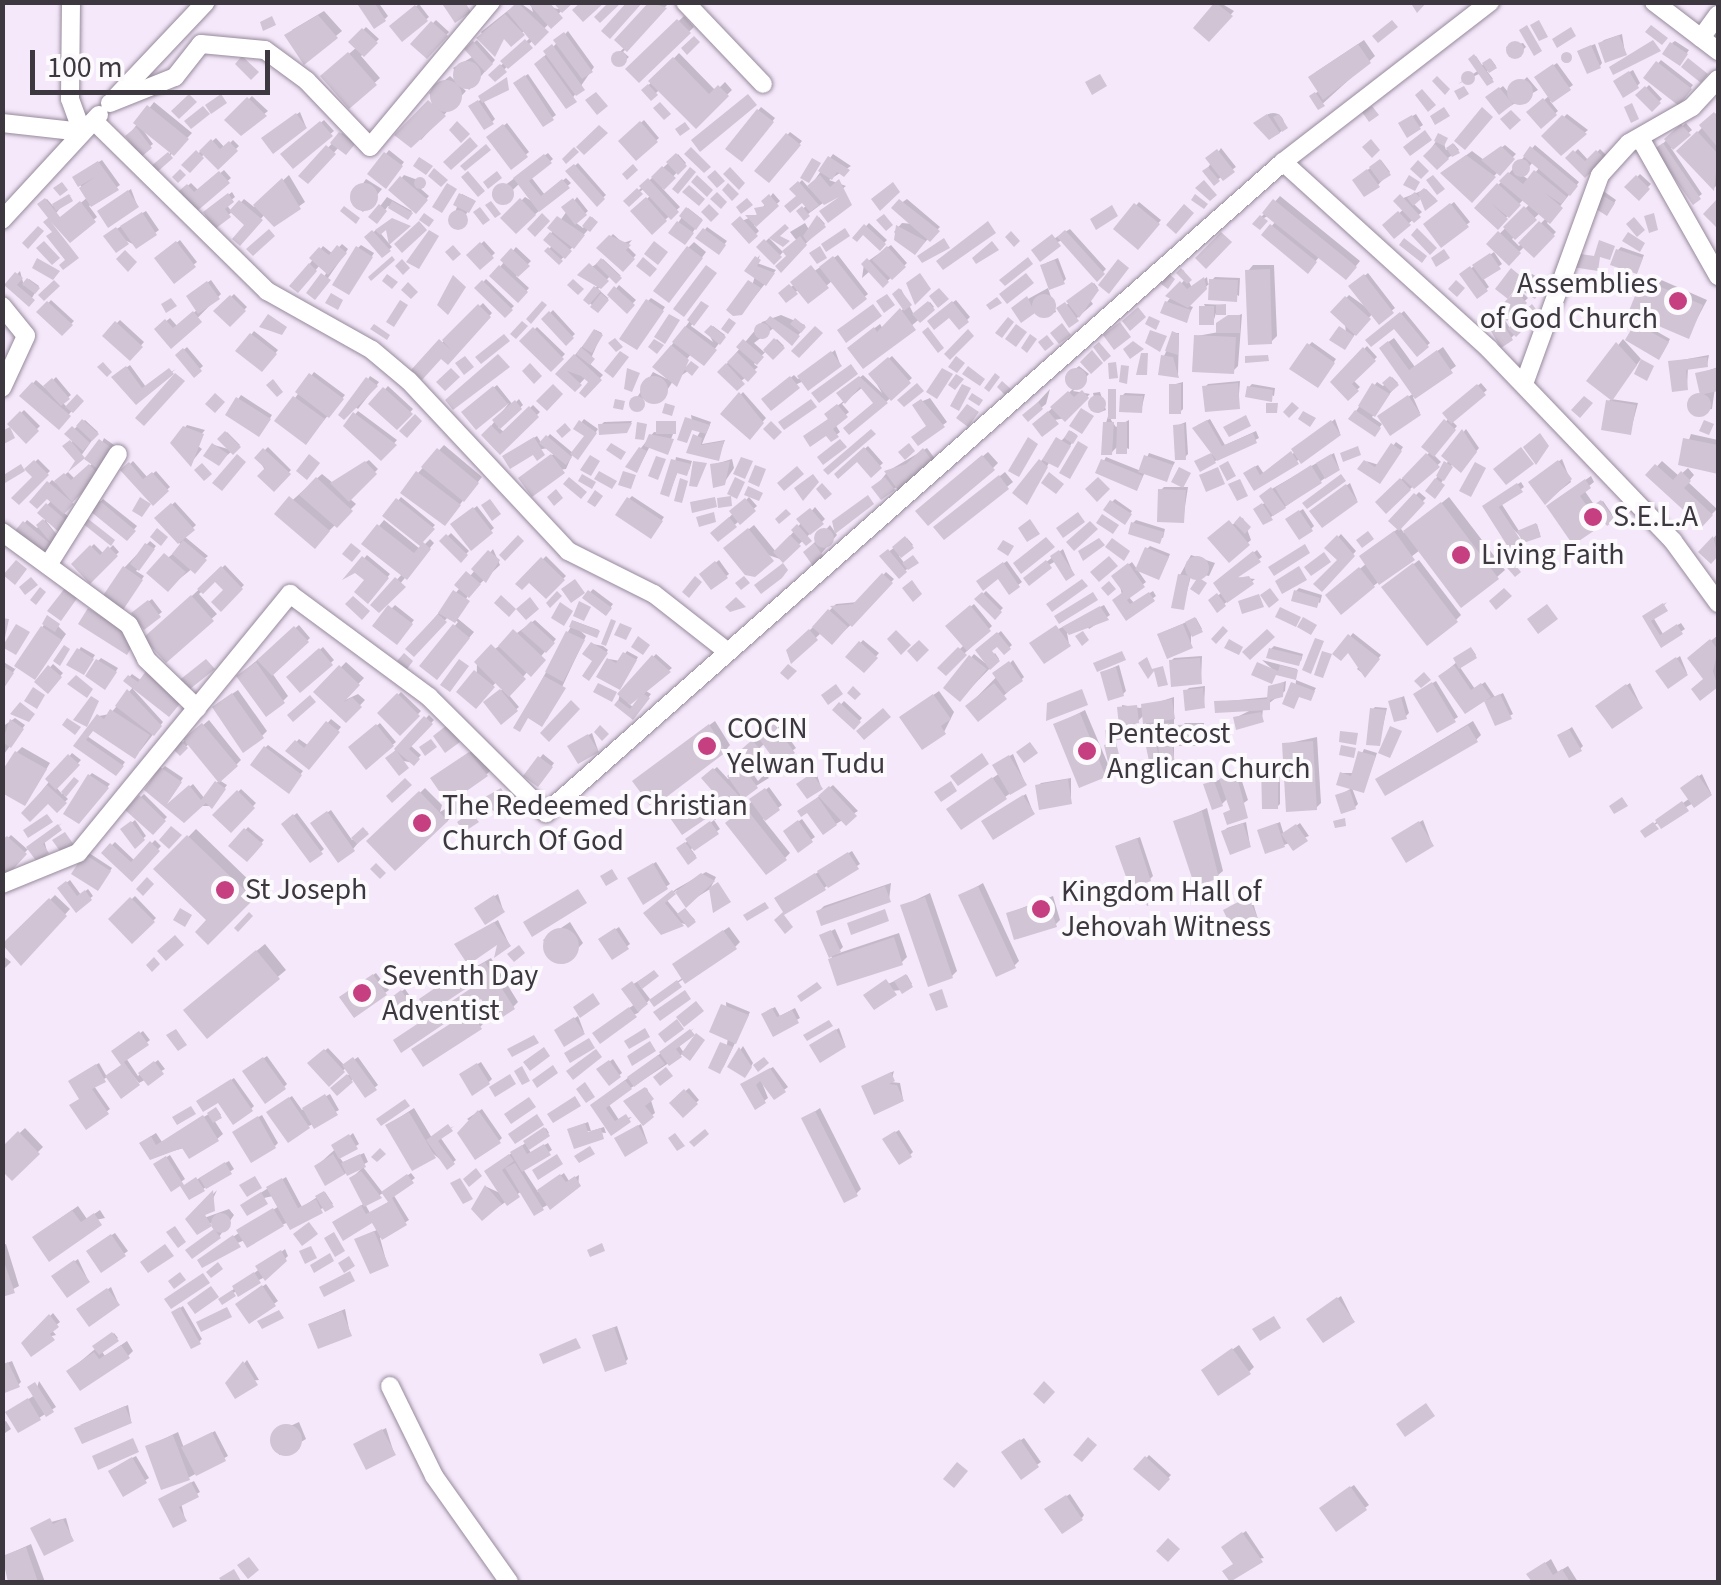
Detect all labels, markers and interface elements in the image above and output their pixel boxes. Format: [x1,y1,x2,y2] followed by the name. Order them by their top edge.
[35,30,275,92] scale bar
[47,46,123,89] text: 100 m
[1480,266,1658,336] place label: Assemblies of God Church
[1667,290,1689,312] marker: Assemblies of God Church
[1613,499,1698,535] place label: S.E.L.A
[1582,506,1604,528] marker: S.E.L.A
[1481,537,1625,573] place label: Living Faith
[1450,544,1472,566] marker: Living Faith
[727,711,885,782] place label: COCIN Yelwan Tudu
[1107,716,1311,786] place label: Pentecost Anglican Church
[696,735,718,757] marker: COCIN Yelwan Tudu
[1076,740,1098,762] marker: Pentecost Anglican Church
[442,788,748,858] place label: The Redeemed Christian Church Of God
[411,812,433,834] marker: The Redeemed Christian Church Of God
[245,872,367,908] place label: St Joseph
[1061,874,1271,944] place label: Kingdom Hall of Jehovah Witness
[214,879,236,901] marker: St Joseph
[1030,898,1052,920] marker: Kingdom Hall of Jehovah Witness
[382,958,538,1028] place label: Seventh Day Adventist
[351,982,373,1004] marker: Seventh Day Adventist

